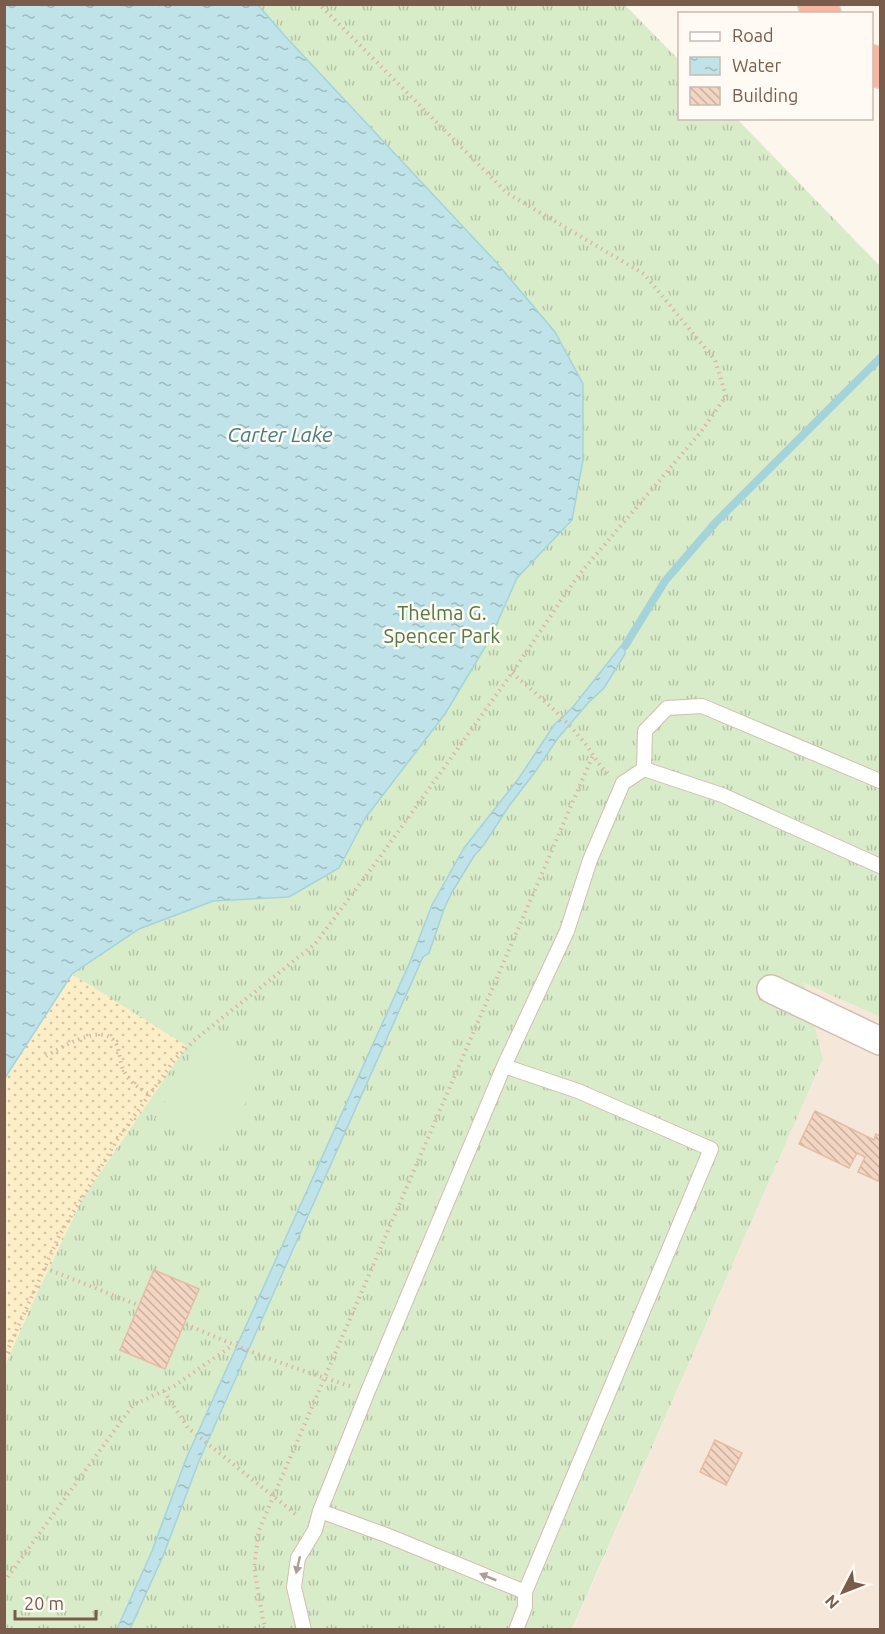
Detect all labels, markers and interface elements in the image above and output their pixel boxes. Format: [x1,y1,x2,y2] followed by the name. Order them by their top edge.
[678,12,873,120] legend
[732,25,774,45] text: Road
[732,55,782,75] text: Water
[732,85,798,105] text: Building
[227,422,333,446] water label: Carter Lake
[384,601,500,647] park label: Thelma G. Spencer Park
[293,1555,302,1574] one-way arrow
[813,1562,873,1622] north arrow
[479,1572,497,1581] one-way arrow
[15,1583,96,1621] scale bar
[821,1592,843,1612] text: N
[24,1593,64,1613] text: 20 m

